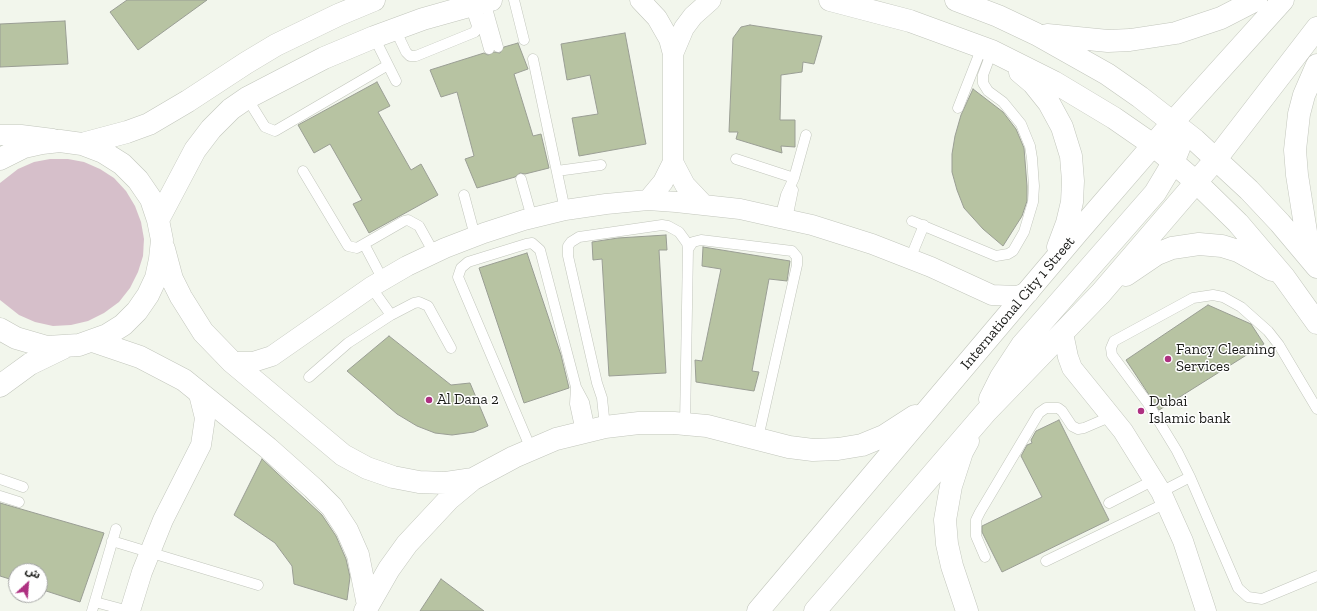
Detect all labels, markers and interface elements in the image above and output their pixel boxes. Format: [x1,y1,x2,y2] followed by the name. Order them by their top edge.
[957,233,1079,373] street label: International City 1 Street
[1176,341,1276,376] place label: Fancy Cleaning Services
[1163,354,1173,364] marker: Fancy Cleaning Services
[437,391,499,409] place label: Al Dana 2
[1149,393,1231,428] place label: Dubai Islamic bank
[424,395,434,405] marker: Al Dana 2
[1136,406,1146,416] marker: Dubai Islamic bank
[8,563,48,603] north arrow
[23,564,43,582] text: ش

